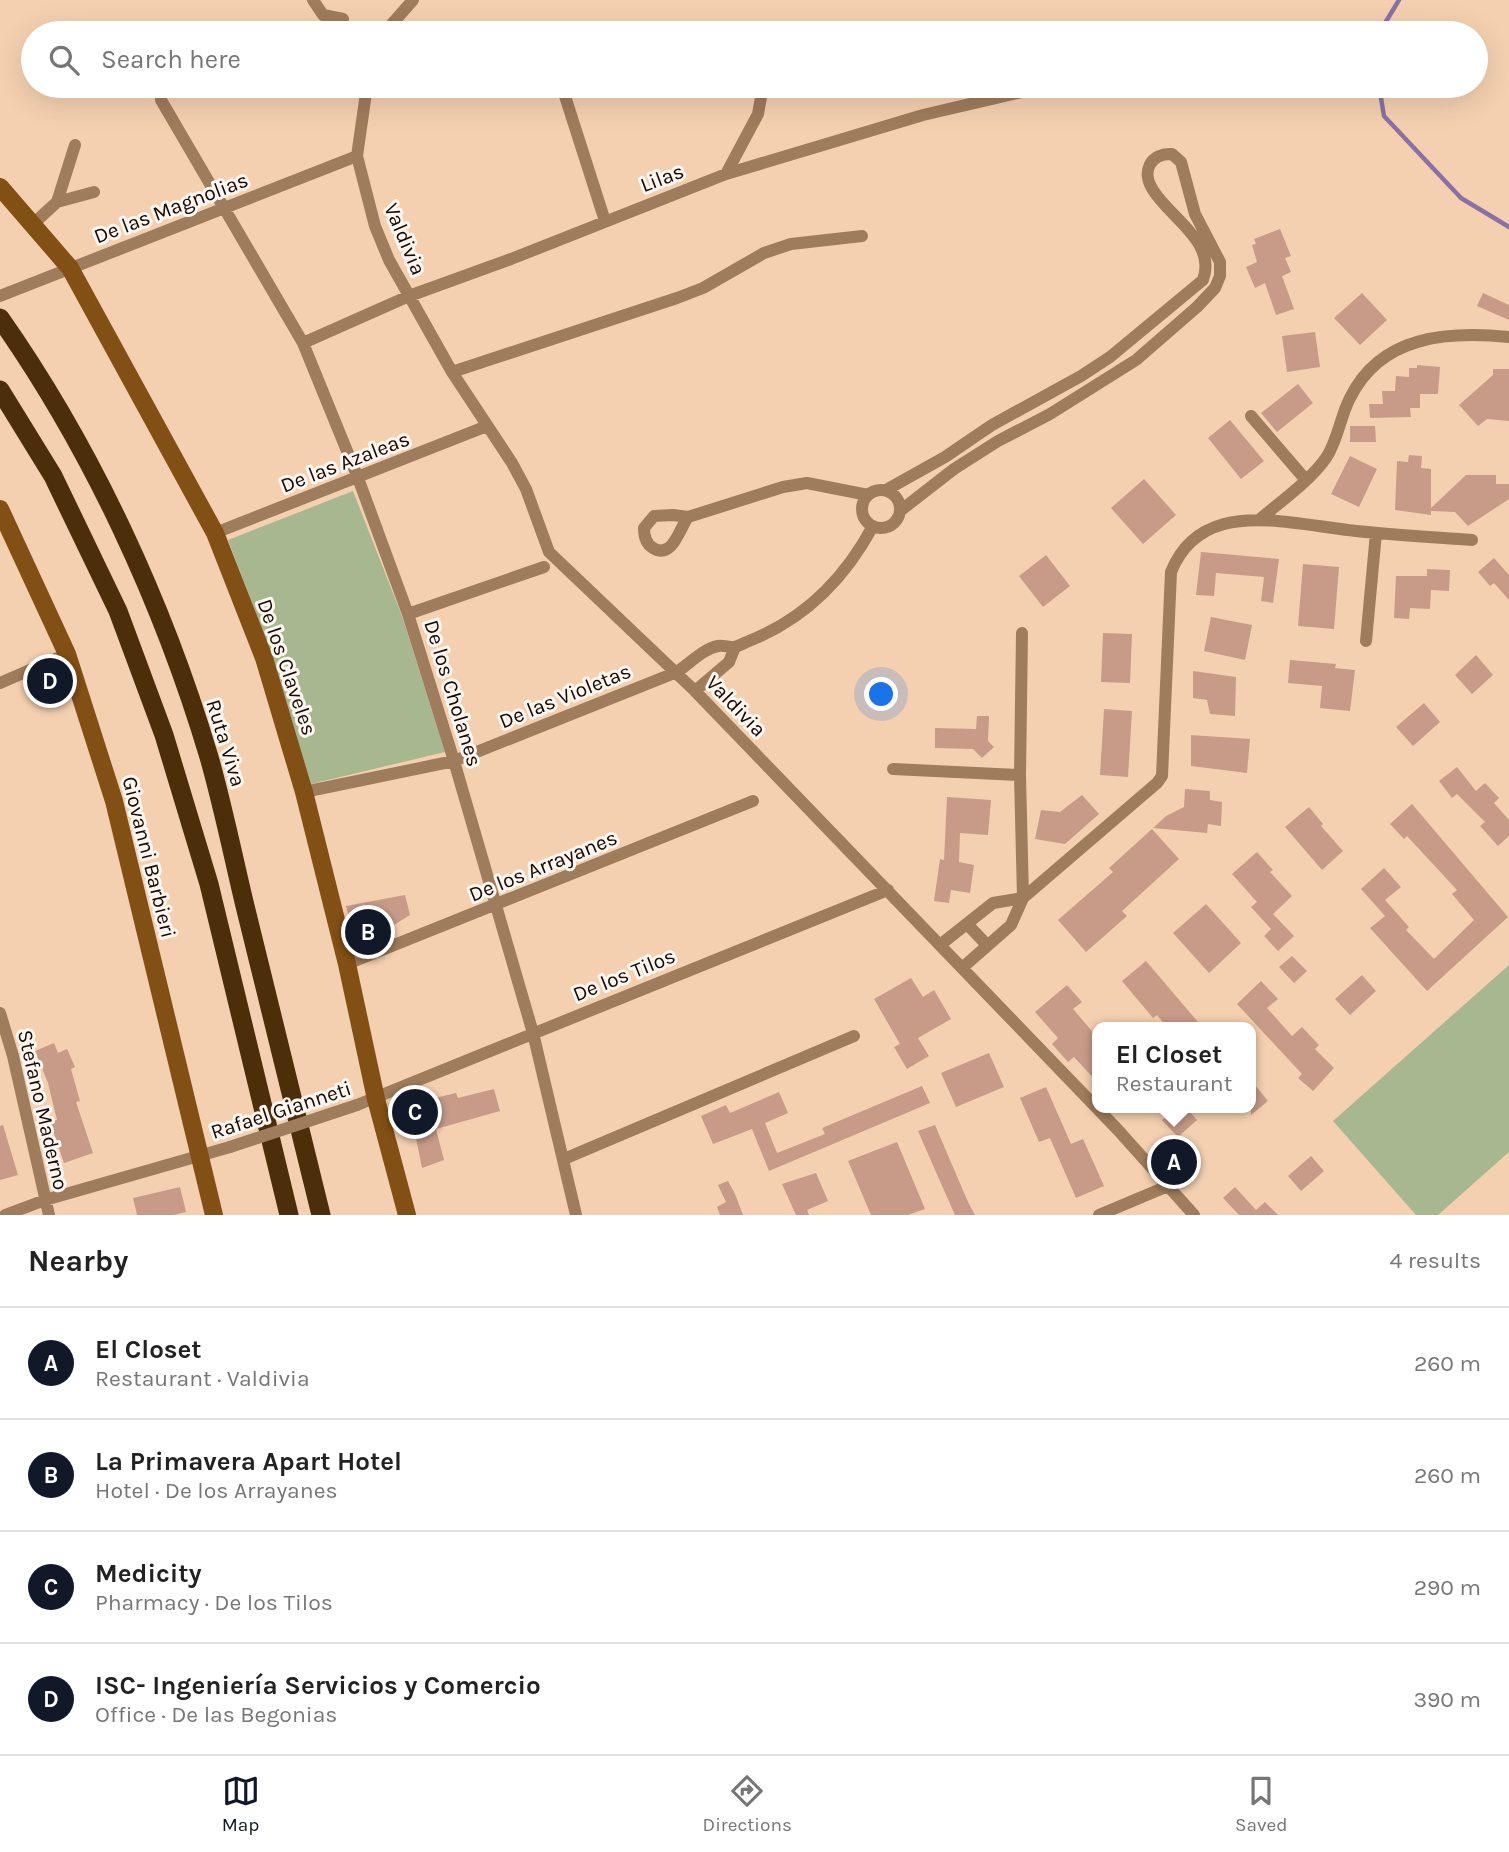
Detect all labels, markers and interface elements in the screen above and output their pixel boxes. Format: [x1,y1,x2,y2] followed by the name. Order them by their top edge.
[21,21,1488,98] search box
[45,41,83,79] icon: search
[101,44,241,75] text: Search here
[637,159,687,197] street label: Lilas
[91,168,251,248] street label: De las Magnolias
[379,199,431,279] street label: Valdivia
[277,426,413,498] street label: De las Azaleas
[252,596,322,738] street label: De los Claveles
[419,617,487,769] street label: De los Cholanes
[27,655,73,707] pin: D
[496,659,634,733] street label: De las Violetas
[701,670,771,742] street label: Valdivia
[864,677,898,711] your location
[201,696,251,790] street label: Ruta Viva
[117,774,181,940] street label: Giovanni Barbieri
[465,825,621,907] street label: De los Arrayanes
[345,906,391,958] pin: B
[569,944,679,1006] street label: De los Tilos
[1092,1022,1256,1113] popup
[13,1028,73,1192] street label: Stefano Maderno
[1116,1039,1222,1070] text: El Closet
[1116,1070,1232,1097] text: Restaurant
[208,1076,354,1144] street label: Rafael Gianneti
[392,1086,438,1138] pin: C
[1151,1136,1197,1188] pin: A
[28,1243,128,1279] text: Nearby
[1389,1247,1481,1274] text: 4 results
[95,1334,202,1365] text: El Closet
[44,1350,58,1377] text: A
[1414,1350,1481,1377] text: 260 m
[95,1365,310,1392] text: Restaurant · Valdivia
[95,1446,402,1477] text: La Primavera Apart Hotel
[44,1462,58,1489] text: B
[1414,1462,1481,1489] text: 260 m
[95,1477,338,1504] text: Hotel · De los Arrayanes
[95,1558,202,1589] text: Medicity
[44,1574,58,1601] text: C
[1414,1574,1481,1601] text: 290 m
[95,1589,333,1616] text: Pharmacy · De los Tilos
[95,1670,541,1701] text: ISC- Ingeniería Servicios y Comercio
[43,1686,59,1713] text: D
[1413,1686,1481,1713] text: 390 m
[95,1701,337,1728] text: Office · De las Begonias
[222,1772,260,1836] tab: Map
[703,1772,792,1836] tab: Directions
[1235,1772,1287,1836] tab: Saved

